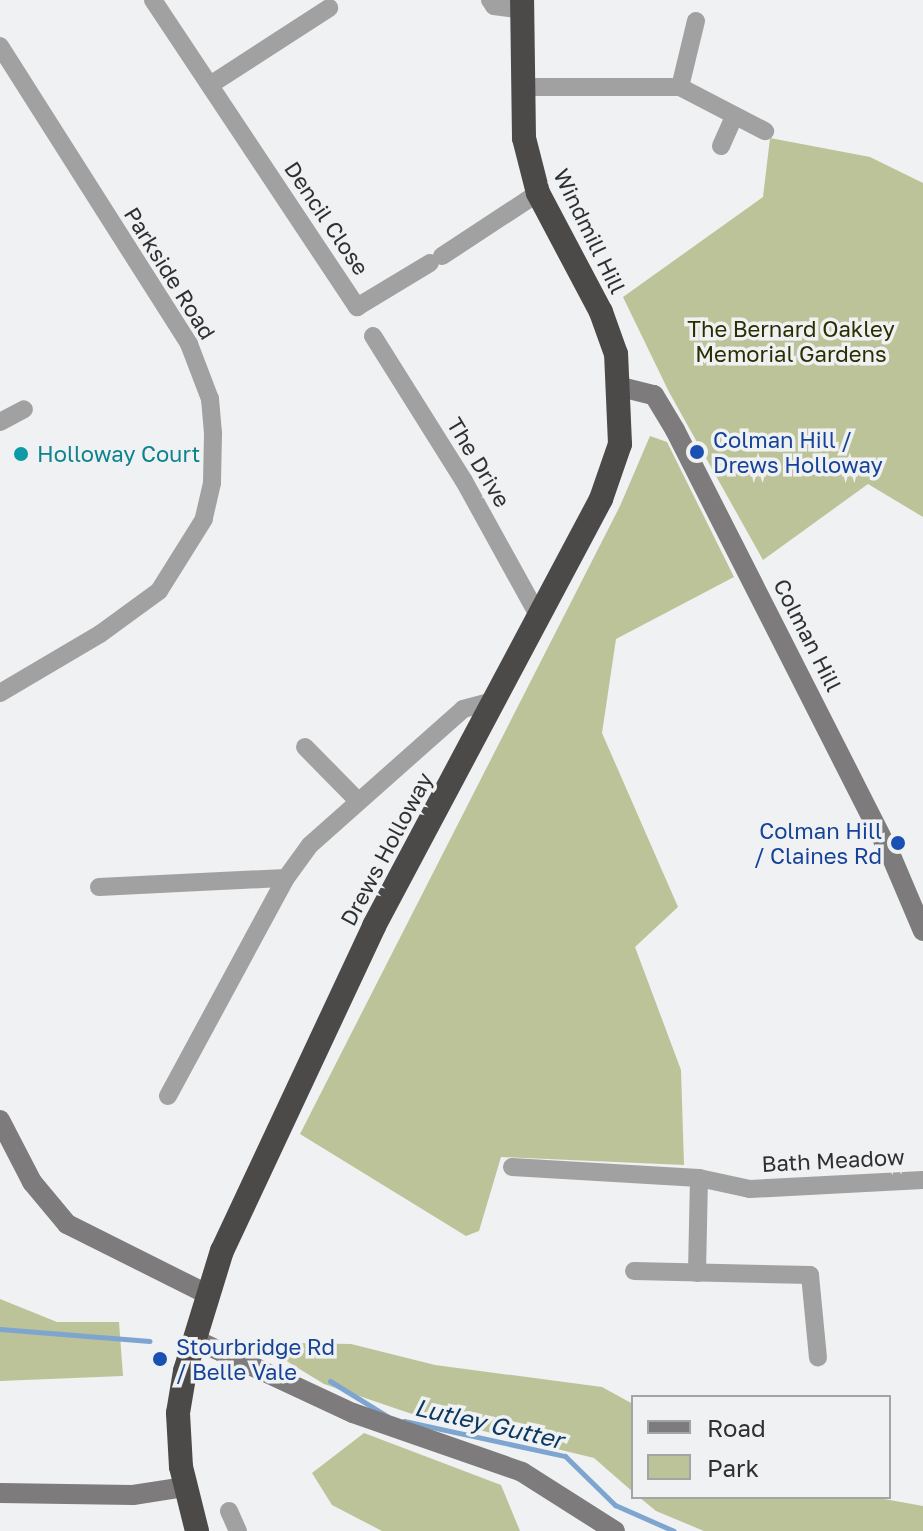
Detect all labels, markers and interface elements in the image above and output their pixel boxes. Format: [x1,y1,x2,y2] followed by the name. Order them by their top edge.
[279,156,375,280] street label: Dencil Close
[548,164,632,298] street label: Windmill Hill
[119,202,221,344] street label: Parkside Road
[687,315,895,366] park label: The Bernard Oakley Memorial Gardens
[442,412,516,512] street label: The Drive
[713,426,883,478] place label: Colman Hill / Drews Holloway
[37,441,200,467] place label: Holloway Court
[688,443,706,461] marker: Colman Hill / Drews Holloway
[12,445,30,463] marker: Holloway Court
[768,574,848,696] street label: Colman Hill
[335,768,437,930] street label: Drews Holloway
[754,817,882,868] place label: Colman Hill / Claines Rd
[889,834,907,852] marker: Colman Hill / Claines Rd
[761,1143,905,1177] street label: Bath Meadow
[176,1333,335,1384] place label: Stourbridge Rd / Belle Vale
[151,1350,169,1368] marker: Stourbridge Rd / Belle Vale
[412,1392,566,1454] water label: Lutley Gutter
[631,1395,891,1499] legend
[707,1413,766,1442] text: Road
[707,1453,759,1482] text: Park

